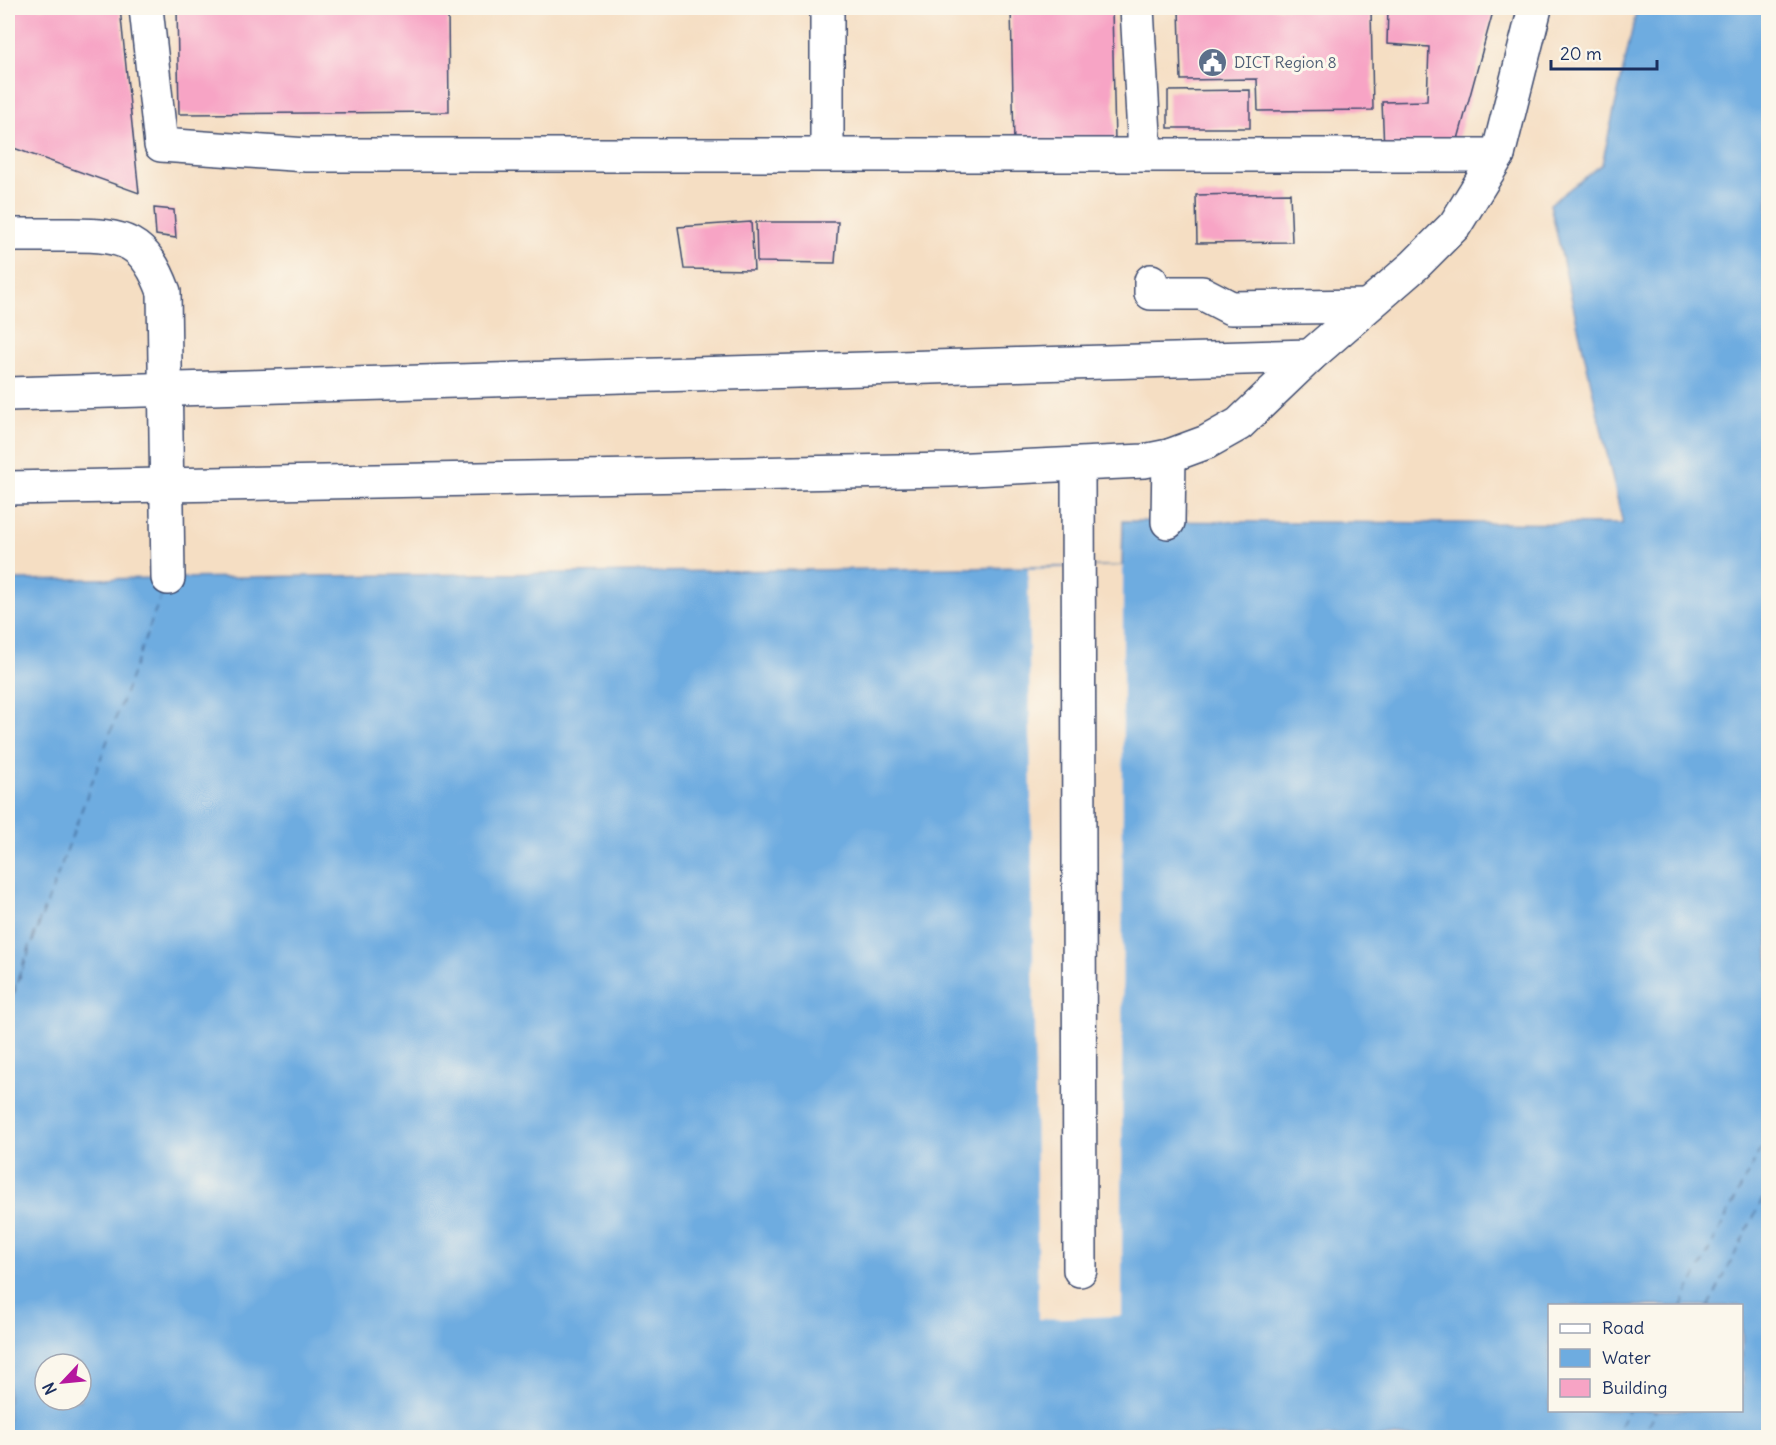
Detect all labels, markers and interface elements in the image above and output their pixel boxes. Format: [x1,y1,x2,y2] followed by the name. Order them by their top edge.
[1551,33,1658,71] scale bar
[1560,42,1602,65] text: 20 m
[1197,46,1229,78] public building icon: DICT Region 8
[1234,52,1337,72] place label: DICT Region 8
[1548,1304,1743,1412] legend
[1602,1316,1645,1339] text: Road
[1602,1346,1652,1369] text: Water
[33,1352,93,1412] north arrow
[1602,1376,1667,1399] text: Building
[38,1379,61,1398] text: N

